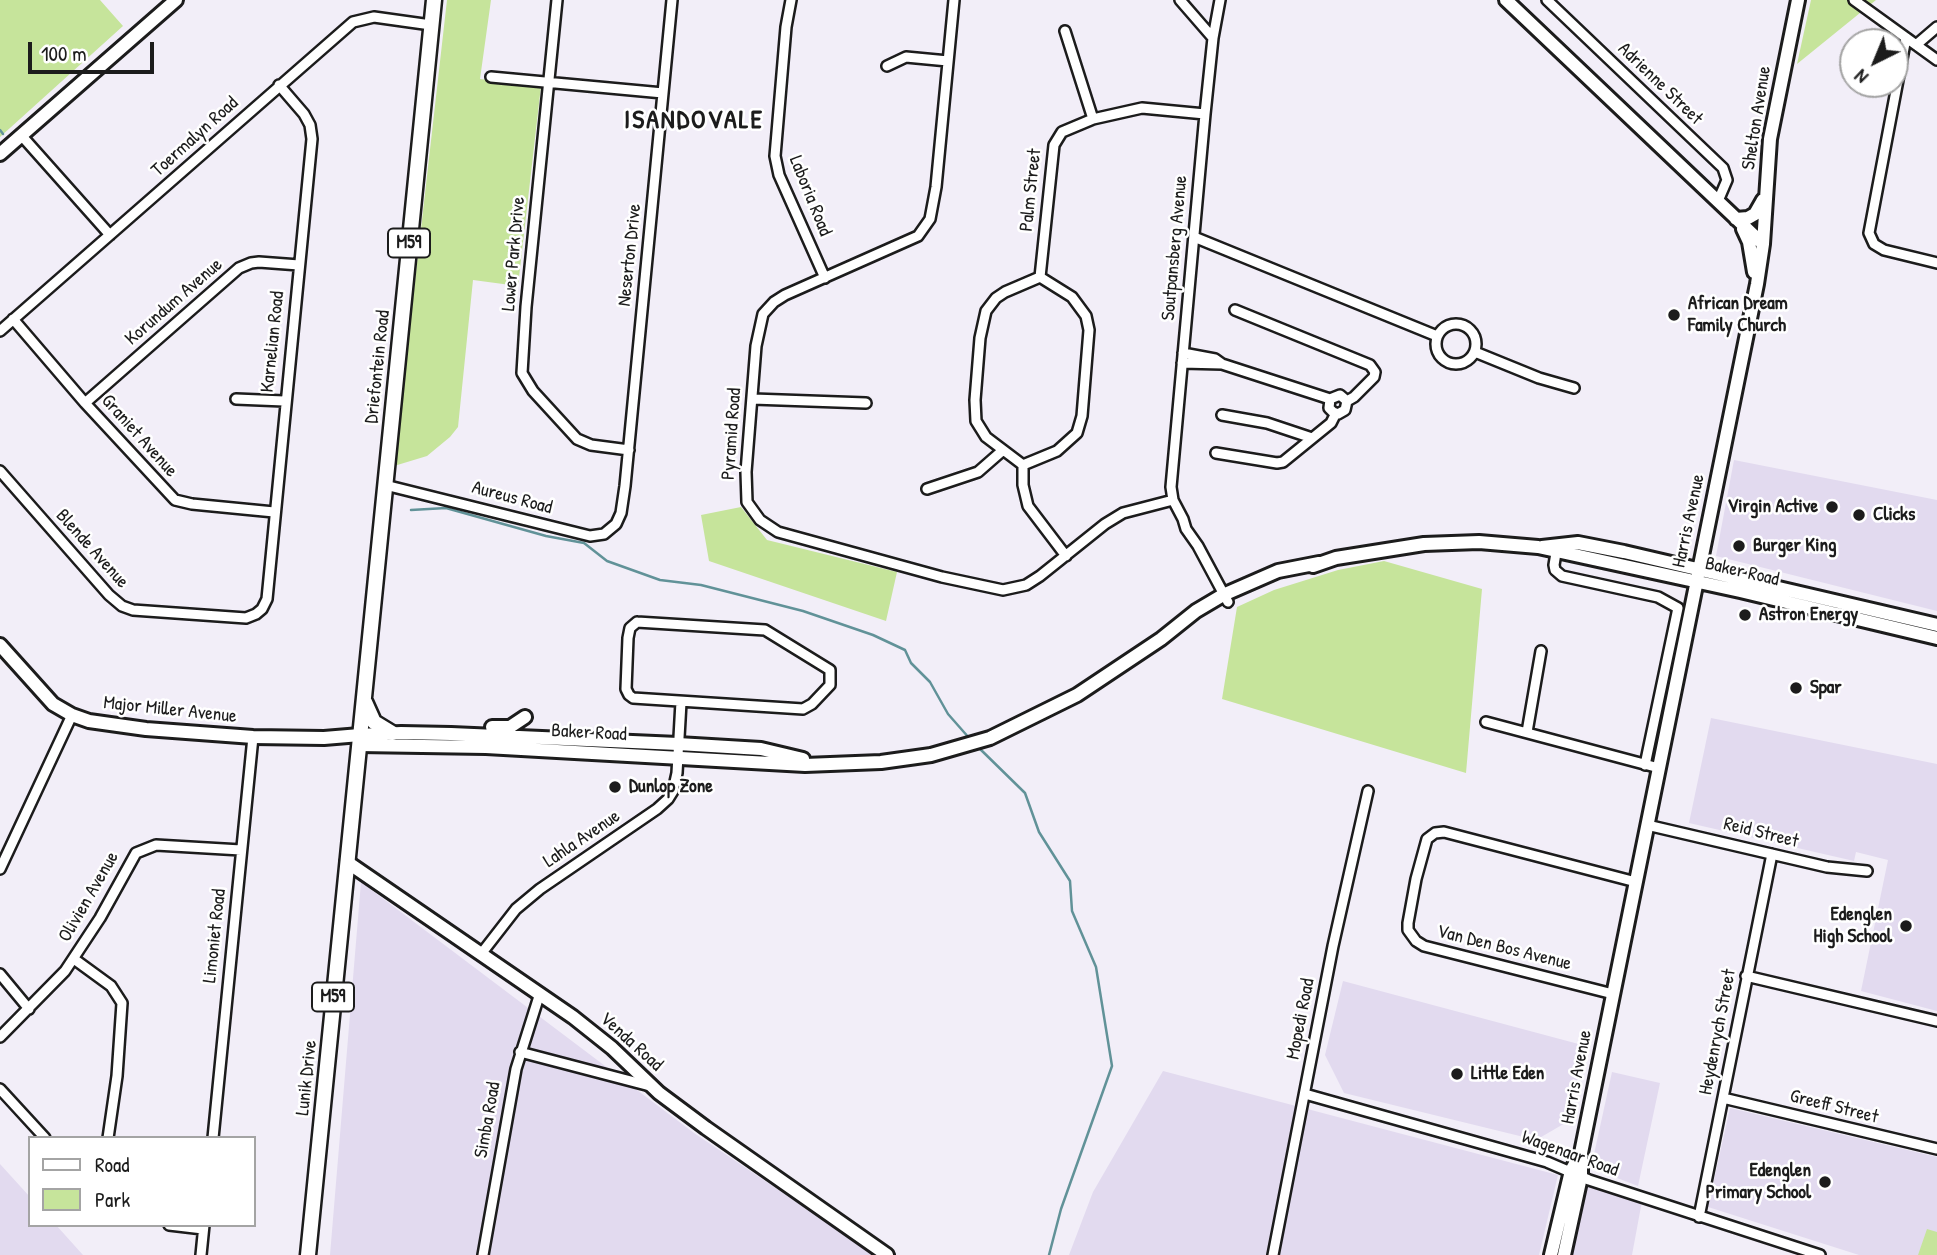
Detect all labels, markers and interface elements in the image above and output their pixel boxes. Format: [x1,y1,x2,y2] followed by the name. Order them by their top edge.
[32,28,158,72] scale bar
[1839,28,1909,98] north arrow
[1613,38,1707,130] street label: Adrienne Street
[41,39,87,68] text: 100 m
[1848,64,1874,90] text: N
[1738,65,1776,171] street label: Shelton Avenue
[147,92,243,182] street label: Toermalyn Road
[625,105,763,137] district label: ISANDOVALE
[1015,147,1047,233] street label: Palm Street
[784,153,836,239] street label: Laboria Road
[1157,174,1193,322] street label: Soutpansberg Avenue
[498,196,530,312] street label: Lower Park Drive
[613,203,647,307] street label: Neserton Drive
[388,229,430,258] road number: M59
[121,254,227,350] street label: Korundum Avenue
[256,290,290,394] street label: Karnelian Road
[1688,293,1788,337] place label: African Dream Family Church
[1666,307,1682,323] marker: African Dream Family Church
[361,309,395,425] street label: Driefontein Road
[717,387,747,481] street label: Pyramid Road
[96,390,182,482] street label: Graniet Avenue
[1668,472,1710,570] street label: Harris Avenue
[469,476,555,520] street label: Aureus Road
[1727,496,1818,518] place label: Virgin Active
[1824,499,1840,515] marker: Virgin Active
[1873,504,1915,526] place label: Clicks
[51,505,133,593] street label: Blende Avenue
[1851,507,1867,523] marker: Clicks
[1753,535,1836,557] place label: Burger King
[1731,538,1747,554] marker: Burger King
[1703,552,1781,592] street label: Baker Road
[1759,604,1858,626] place label: Astron Energy
[1737,607,1753,623] marker: Astron Energy
[1810,677,1842,699] place label: Spar
[1788,680,1804,696] marker: Spar
[102,692,238,728] street label: Major Miller Avenue
[551,720,627,746] street label: Baker Road
[629,776,713,798] place label: Dunlop Zone
[607,779,623,795] marker: Dunlop Zone
[539,805,625,873] street label: Lahla Avenue
[1721,813,1801,853] street label: Reid Street
[54,848,124,946] street label: Olivien Avenue
[199,888,231,984] street label: Limoniet Road
[1814,904,1892,948] place label: Edenglen High School
[1898,918,1914,934] marker: Edenglen High School
[1434,920,1574,976] street label: Van Den Bos Avenue
[1695,967,1741,1097] street label: Heydenrych Street
[1282,977,1320,1061] street label: Mopedi Road
[312,982,354,1012] road number: M59
[595,1008,667,1076] street label: Venda Road
[1557,1028,1597,1126] street label: Harris Avenue
[292,1039,322,1117] street label: Lunik Drive
[1471,1063,1544,1085] place label: Little Eden
[1449,1066,1465,1082] marker: Little Eden
[470,1080,506,1160] street label: Simba Road
[1788,1085,1880,1129] street label: Greeff Street
[1518,1126,1622,1182] street label: Wagenaar Road
[28,1136,256,1227] legend
[95,1150,129,1179] text: Road
[1706,1160,1811,1204] place label: Edenglen Primary School
[1817,1174,1833,1190] marker: Edenglen Primary School
[95,1185,130,1214] text: Park

